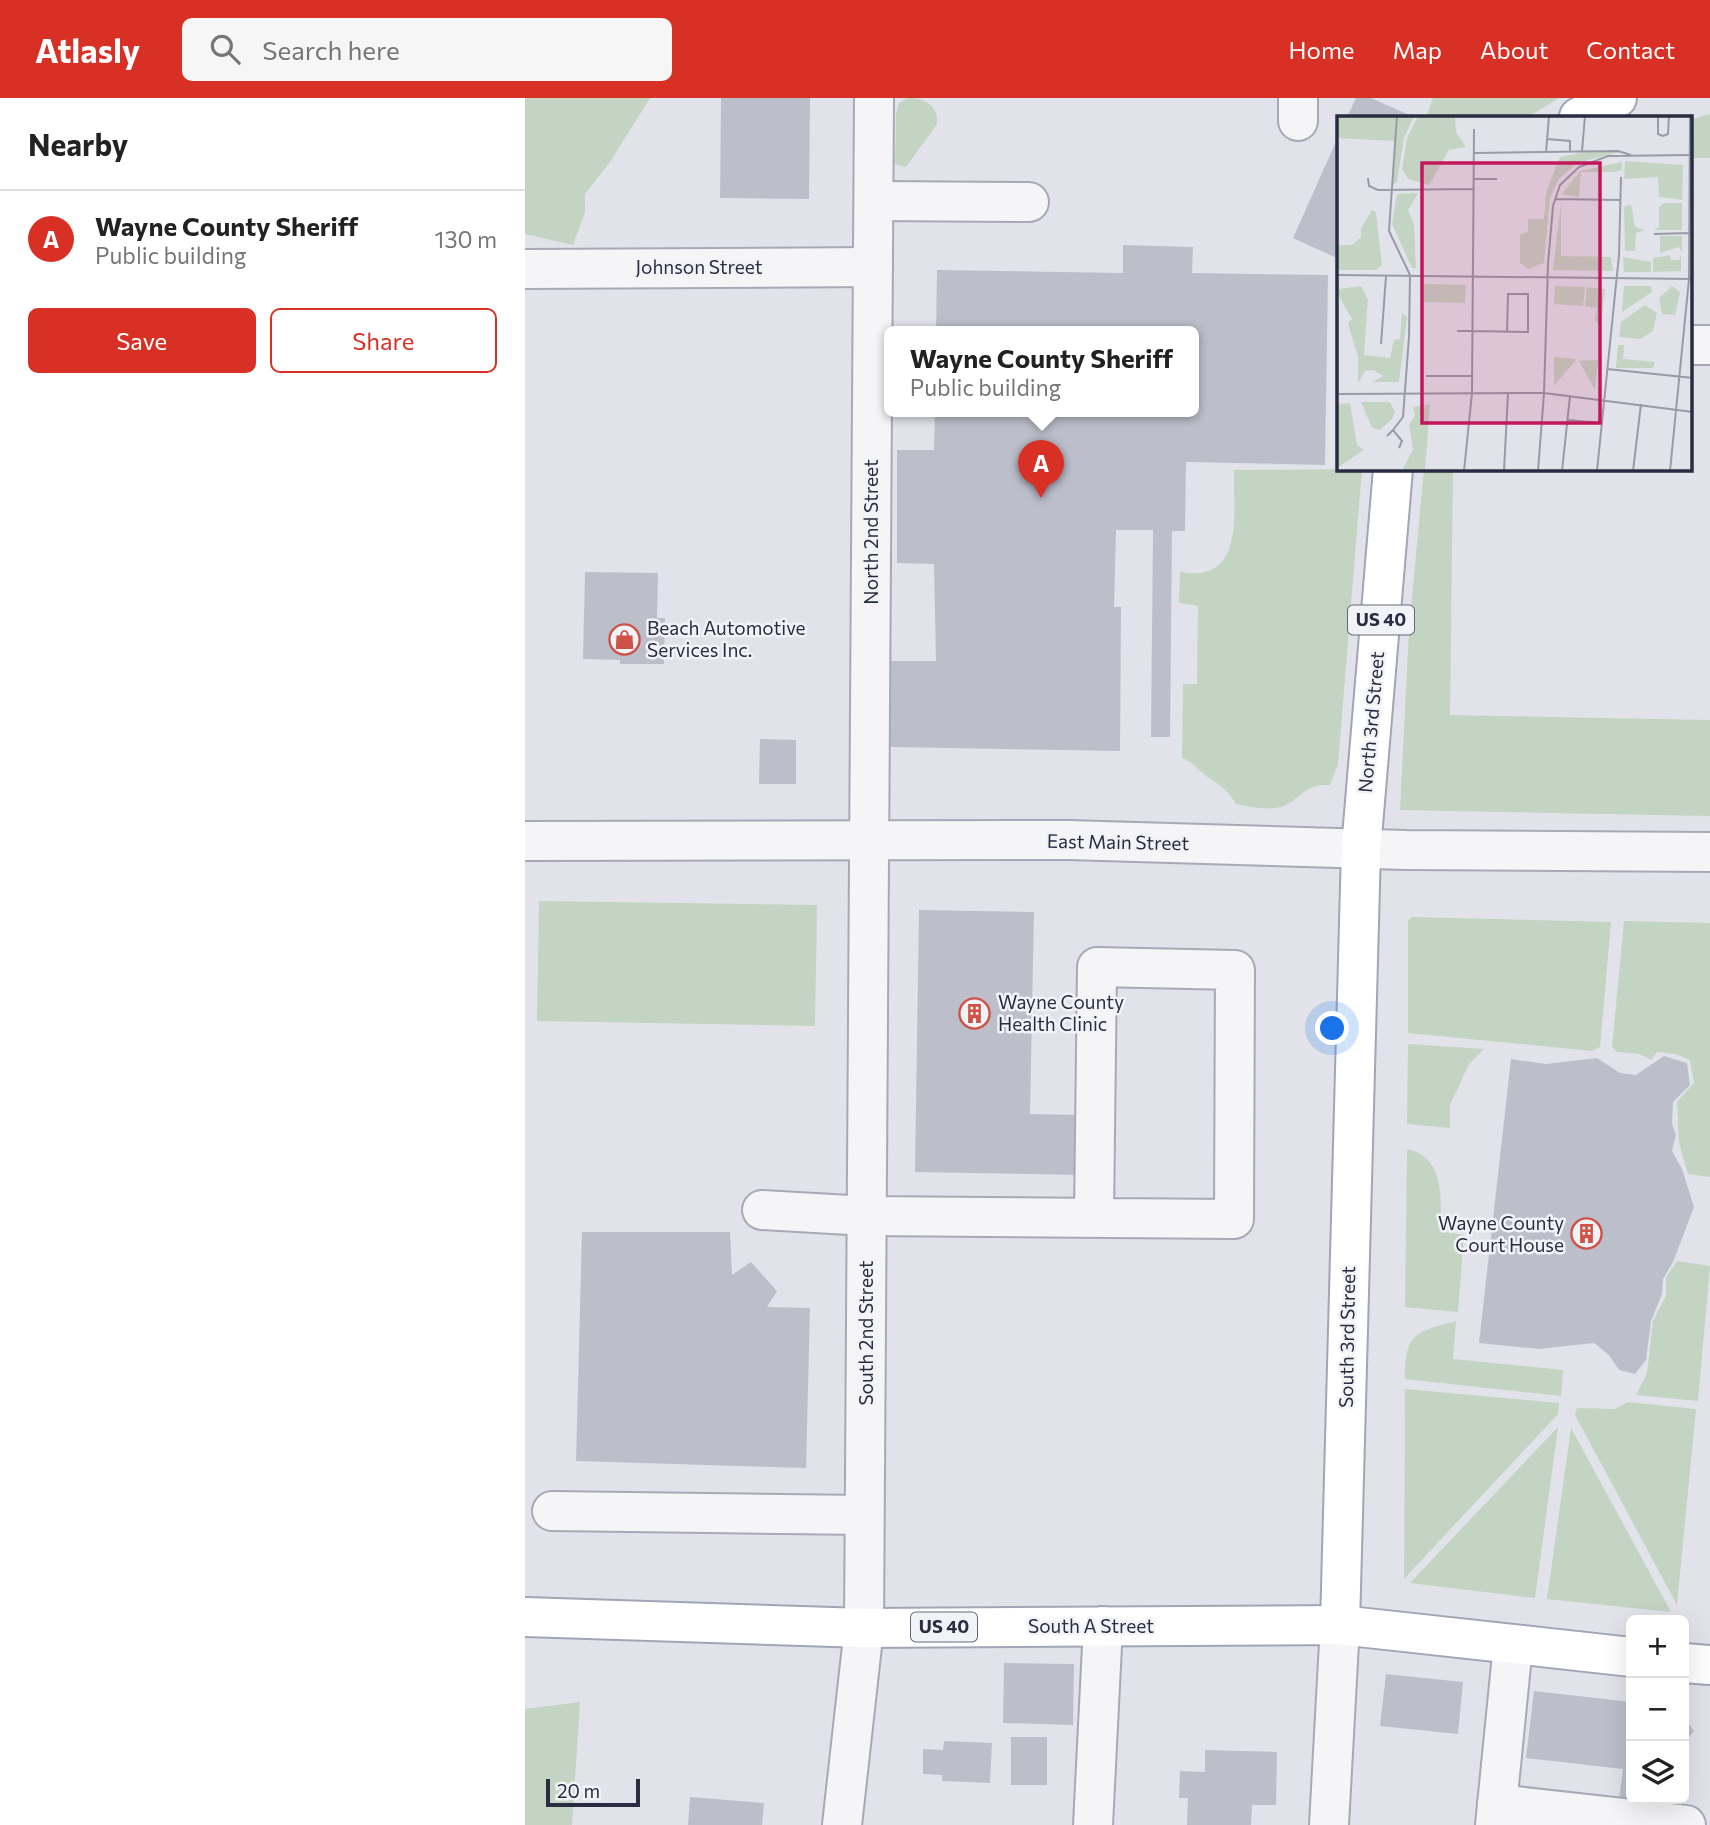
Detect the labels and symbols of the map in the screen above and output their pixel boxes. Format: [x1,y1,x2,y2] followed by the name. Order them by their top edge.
[1337,116,1693,471] inset map
[636,255,763,278] street label: Johnson Street
[1018,440,1064,498] pin: A
[859,459,882,605] street label: North 2nd Street
[1348,606,1414,634] road number: US 40
[647,616,806,661] place label: Beach Automotive Services Inc.
[607,622,641,656] shop icon: Beach Automotive Services Inc.
[1353,650,1388,794] street label: North 3rd Street
[1047,829,1190,854] street label: East Main Street
[998,990,1124,1035] place label: Wayne County Health Clinic
[958,996,992,1030] building icon: Wayne County Health Clinic
[1315,1011,1349,1045] your location
[1438,1211,1564,1256] place label: Wayne County Court House
[1570,1217,1604,1251] building icon: Wayne County Court House
[854,1260,877,1406] street label: South 2nd Street
[1334,1266,1359,1408] street label: South 3rd Street
[911,1612,977,1642] road number: US 40
[1028,1614,1154,1637] street label: South A Street
[546,1776,641,1808] scale bar

